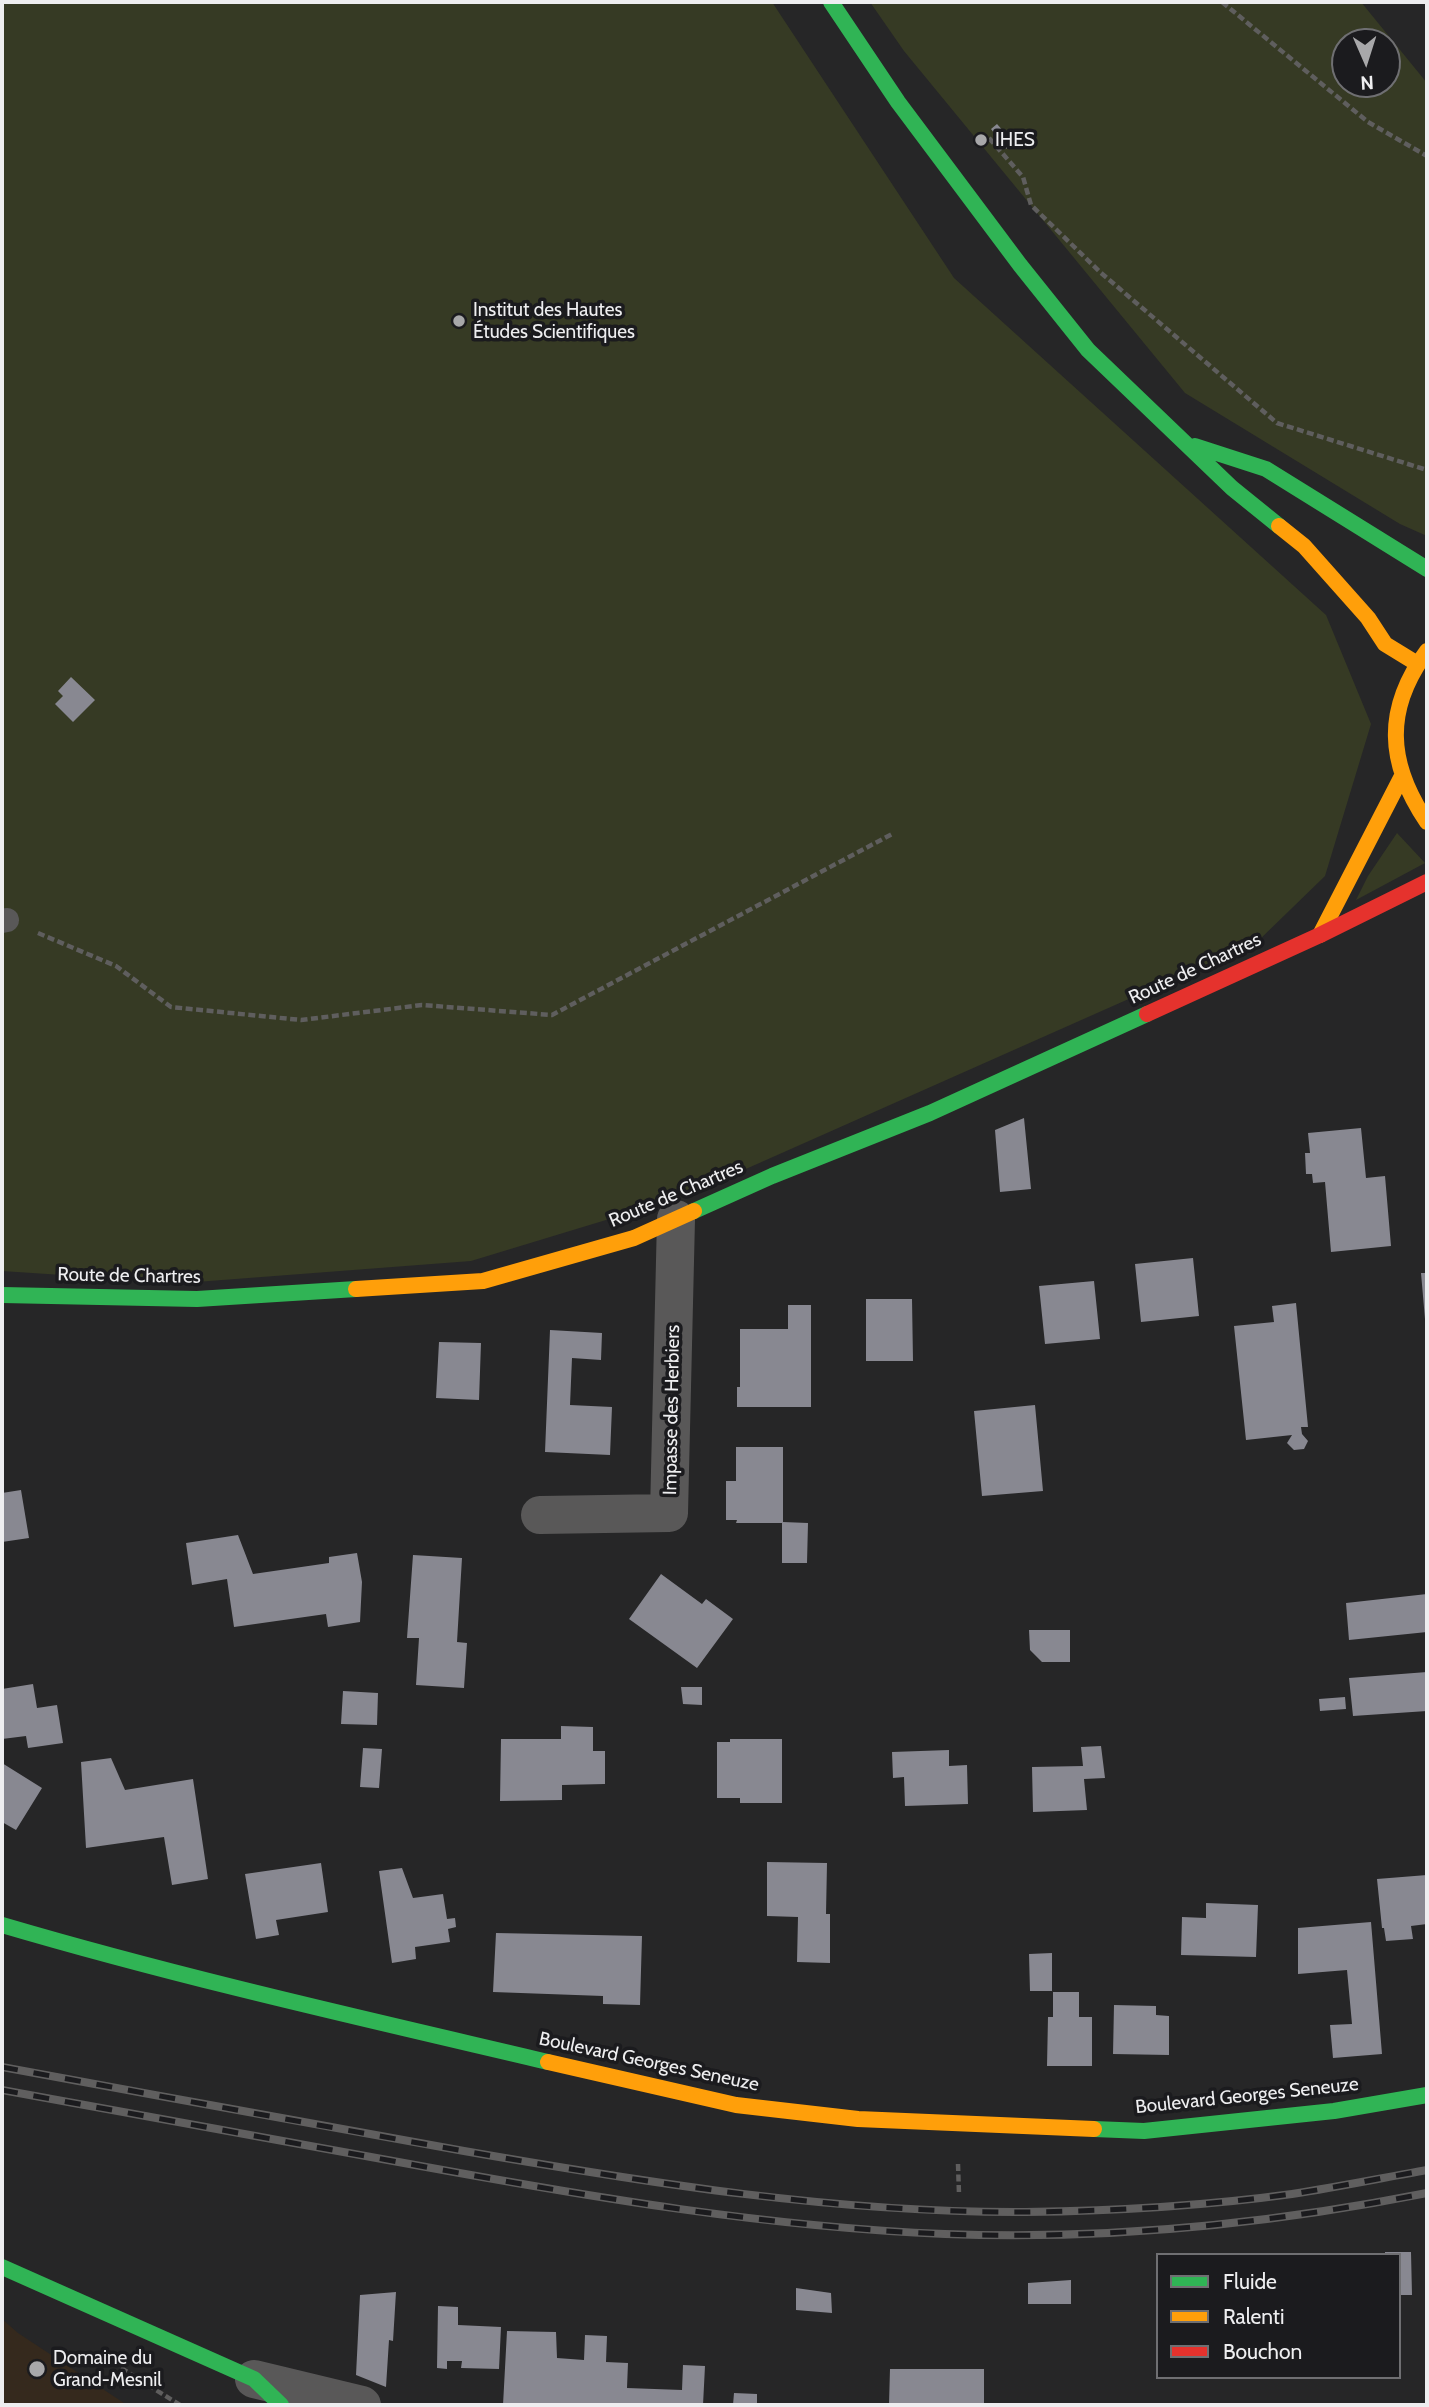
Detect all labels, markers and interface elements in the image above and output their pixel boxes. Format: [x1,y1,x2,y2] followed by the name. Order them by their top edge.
[1331,28,1401,98] north arrow
[1360,71,1374,94] text: N
[995,129,1035,151] place label: IHES
[973,132,989,148] marker: IHES
[473,299,635,343] place label: Institut des Hautes Études Scientifiques
[451,313,467,329] marker: Institut des Hautes Études Scientifiques
[1125,928,1265,1010] street label: Route de Chartres
[606,1156,746,1232] street label: Route de Chartres
[57,1263,201,1289] street label: Route de Chartres
[659,1325,685,1495] street label: Impasse des Herbiers
[537,2028,761,2096] street label: Boulevard Georges Seneuze
[1134,2073,1360,2119] street label: Boulevard Georges Seneuze
[1156,2253,1401,2379] legend
[1223,2269,1277,2294] text: Fluide
[1223,2304,1284,2329] text: Ralenti
[1223,2339,1302,2364] text: Bouchon
[53,2347,162,2391] place label: Domaine du Grand-Mesnil
[27,2359,47,2379] marker: Domaine du Grand-Mesnil

